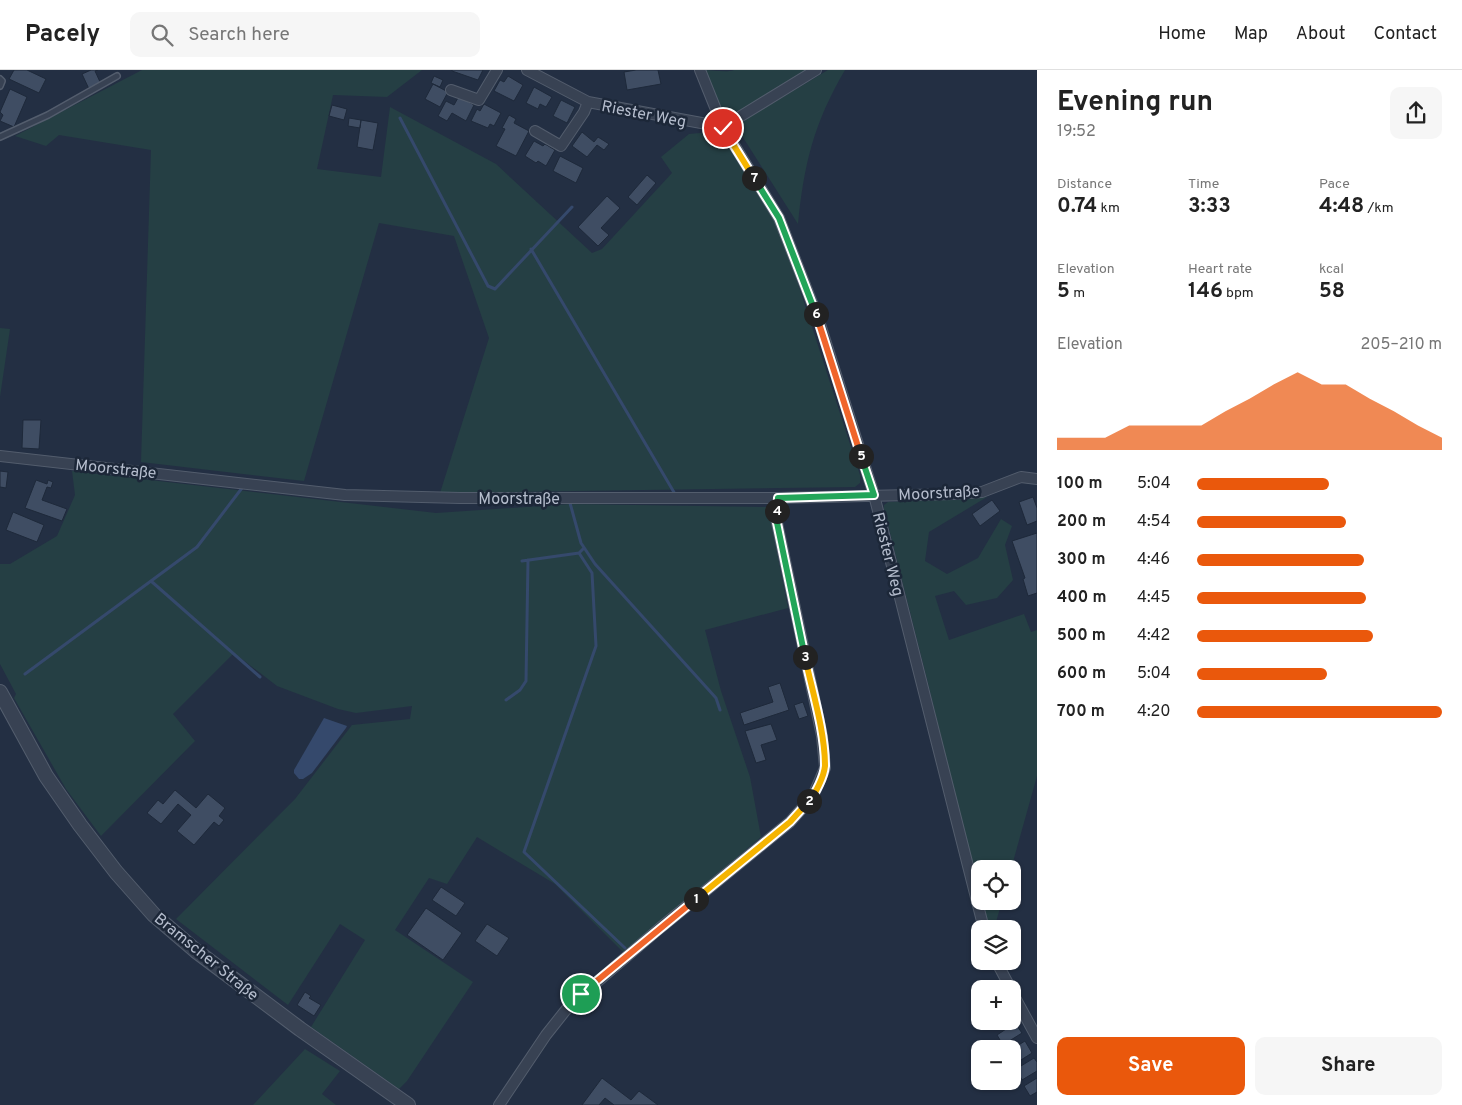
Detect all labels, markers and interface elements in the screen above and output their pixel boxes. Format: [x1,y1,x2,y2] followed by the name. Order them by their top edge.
[130,12,480,57] search box
[25,20,100,50] text: Pacely
[148,21,176,49] icon: search
[188,23,290,47] text: Search here
[1158,23,1206,46] text: Home
[1234,23,1268,46] text: Map
[1296,23,1345,46] text: About
[1373,23,1437,46] text: Contact
[1057,85,1213,121] text: Evening run
[1390,87,1442,139] button: share
[600,97,688,133] street label: Riester Weg
[702,107,744,149] pin
[709,114,737,142] icon: check
[1057,122,1096,142] text: 19:52
[742,166,766,190] pin: 7
[751,170,758,187] text: 7
[1057,176,1112,193] text: Distance
[1188,176,1219,193] text: Time
[1319,176,1350,193] text: Pace
[1057,193,1097,220] text: 0.74
[1188,193,1231,220] text: 3:33
[1319,193,1364,220] text: 4:48
[1097,200,1120,217] text: km
[1364,200,1394,217] text: /km
[1057,261,1115,278] text: Elevation
[1188,261,1252,278] text: Heart rate
[1319,261,1344,278] text: kcal
[1057,278,1070,305] text: 5
[1188,278,1223,305] text: 146
[1319,278,1345,305] text: 58
[1070,285,1085,302] text: m
[1223,285,1254,302] text: bpm
[804,302,828,326] pin: 6
[812,306,821,323] text: 6
[1057,335,1123,355] text: Elevation
[1360,335,1442,355] text: 205–210 m
[848,444,874,468] pin: 5
[857,448,866,465] text: 5
[74,456,157,484] street label: Moorstraße
[1057,474,1103,494] text: 100 m
[1137,474,1171,494] text: 5:04
[898,482,980,506] street label: Moorstraße
[478,490,560,510] street label: Moorstraße
[764,498,790,524] pin: 4
[773,503,782,520] text: 4
[867,510,907,599] street label: Riester Weg
[1057,512,1106,532] text: 200 m
[1137,512,1171,532] text: 4:54
[1057,550,1105,570] text: 300 m
[1137,550,1170,570] text: 4:46
[1057,588,1106,608] text: 400 m
[1137,588,1170,608] text: 4:45
[1057,626,1106,646] text: 500 m
[1137,626,1170,646] text: 4:42
[792,644,818,670] pin: 3
[801,649,810,666] text: 3
[1057,664,1106,684] text: 600 m
[1137,664,1171,684] text: 5:04
[1057,702,1105,722] text: 700 m
[1137,702,1171,722] text: 4:20
[796,788,822,814] pin: 2
[805,793,814,810] text: 2
[971,860,1021,1090] map controls
[971,860,1021,910] button: locate
[684,886,708,912] pin: 1
[694,891,699,908] text: 1
[150,909,262,1006] street label: Bramscher Straße
[971,920,1021,970] button: layers
[560,973,602,1015] pin
[567,980,595,1008] icon: arrive
[971,980,1021,1030] button: +
[1057,1037,1245,1095] button: Save
[1255,1037,1442,1095] button: Share
[971,1040,1021,1090] button: −

